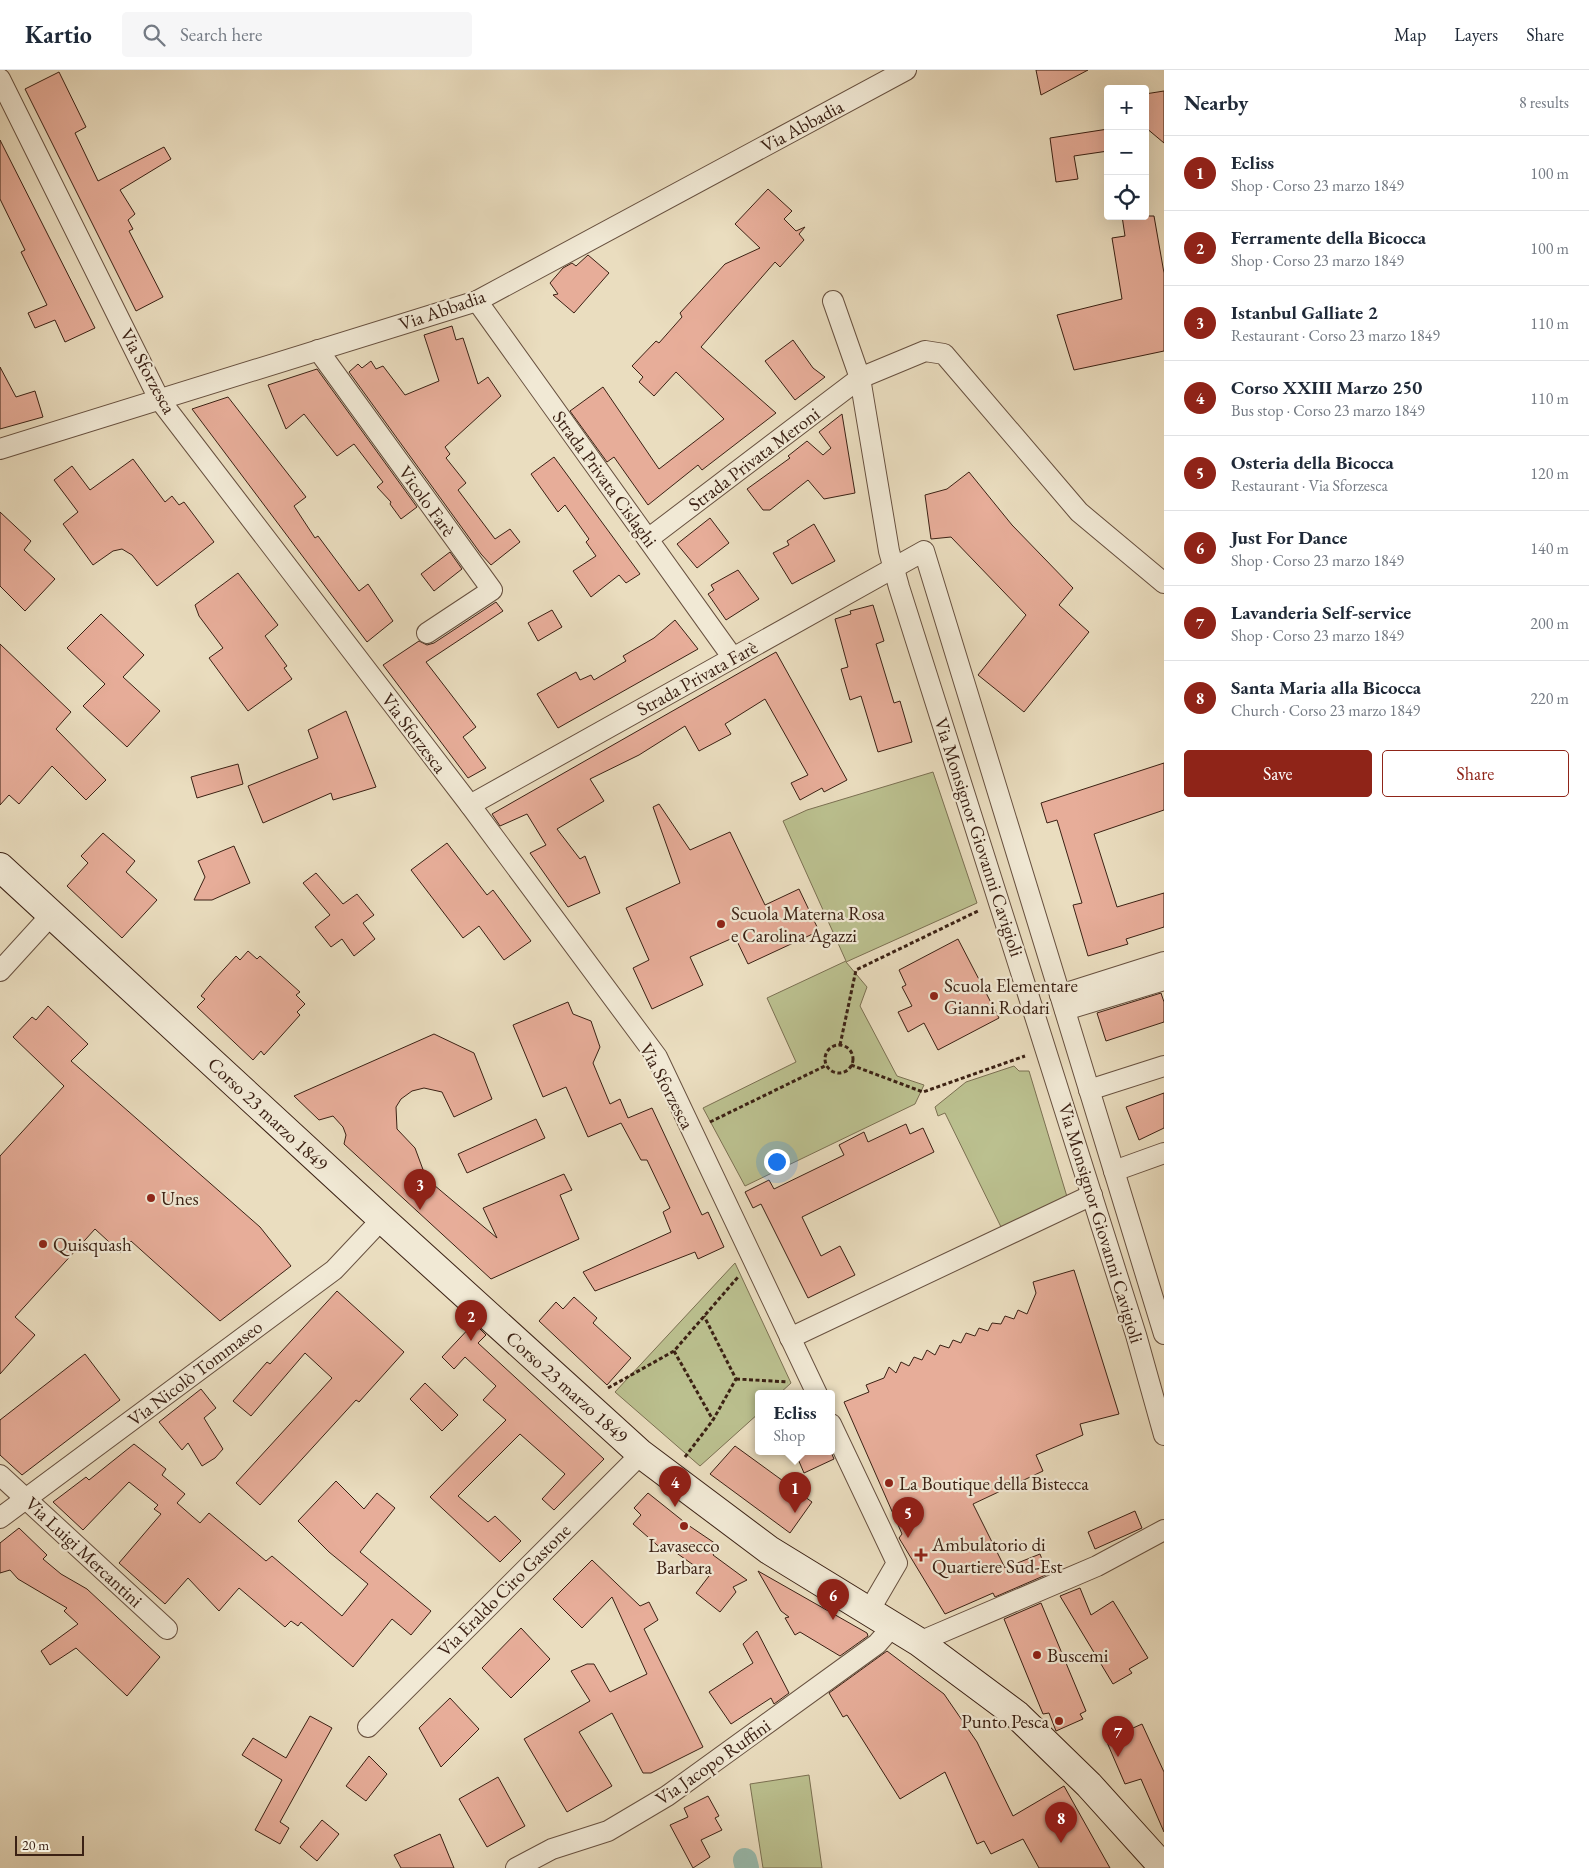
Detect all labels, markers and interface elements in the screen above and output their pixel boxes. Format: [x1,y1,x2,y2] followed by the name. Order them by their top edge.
[122,12,472,57] search box
[25,19,92,50] text: Kartio
[140,21,168,49] icon: search
[180,22,262,47] text: Search here
[1394,23,1426,46] text: Map
[1454,23,1498,46] text: Layers
[1526,23,1564,46] text: Share
[1104,85,1149,220] map controls
[1104,85,1149,130] button: +
[1184,89,1248,116] text: Nearby
[1519,92,1569,113] text: 8 results
[756,94,848,158] street label: Via Abbadia
[1104,130,1149,175] button: −
[1231,150,1274,175] text: Ecliss
[1196,163,1204,184] text: 1
[1530,163,1569,184] text: 100 m
[1104,175,1149,220] button: locate
[1231,175,1404,196] text: Shop · Corso 23 marzo 1849
[1231,225,1426,250] text: Ferramente della Bicocca
[1196,238,1204,259] text: 2
[1530,238,1569,259] text: 100 m
[1231,250,1404,271] text: Shop · Corso 23 marzo 1849
[395,283,489,337] street label: Via Abbadia
[1231,300,1378,325] text: Istanbul Galliate 2
[1196,313,1204,334] text: 3
[1530,313,1569,334] text: 110 m
[114,324,182,419] street label: Via Sforzesca
[1231,325,1440,346] text: Restaurant · Corso 23 marzo 1849
[1231,375,1422,400] text: Corso XXIII Marzo 250
[1196,388,1204,409] text: 4
[1530,388,1569,409] text: 110 m
[1231,400,1425,421] text: Bus stop · Corso 23 marzo 1849
[683,401,825,517] street label: Strada Privata Meroni
[547,406,663,553] street label: Strada Privata Cislaghi
[1231,450,1394,475] text: Osteria della Bicocca
[393,461,461,541] street label: Vicolo Farè
[1196,463,1204,484] text: 5
[1530,463,1569,484] text: 120 m
[1231,475,1388,496] text: Restaurant · Via Sforzesca
[1231,525,1348,550] text: Just For Dance
[1196,538,1204,559] text: 6
[1530,538,1569,559] text: 140 m
[1231,550,1404,571] text: Shop · Corso 23 marzo 1849
[1231,600,1411,625] text: Lavanderia Self-service
[1196,613,1204,634] text: 7
[1530,613,1569,634] text: 200 m
[1231,625,1404,646] text: Shop · Corso 23 marzo 1849
[632,634,762,722] street label: Strada Privata Farè
[1231,675,1421,700] text: Santa Maria alla Bicocca
[376,688,453,779] street label: Via Sforzesca
[1196,688,1204,709] text: 8
[1530,688,1569,709] text: 220 m
[1231,700,1420,721] text: Church · Corso 23 marzo 1849
[928,714,1030,960] street label: Via Monsignor Giovanni Cavigioli
[1184,750,1372,797] button: Save
[1382,750,1569,797] button: Share
[731,901,885,948] place label: Scuola Materna Rosa e Carolina Agazzi
[715,918,727,930] marker: Scuola Materna Rosa e Carolina Agazzi
[944,973,1078,1020] place label: Scuola Elementare Gianni Rodari
[928,990,940,1002] marker: Scuola Elementare Gianni Rodari
[634,1038,700,1134] street label: Via Sforzesca
[202,1052,334,1176] street label: Corso 23 marzo 1849
[1053,1100,1150,1346] street label: Via Monsignor Giovanni Cavigioli
[764,1149,790,1175] your location
[404,1169,436,1210] pin: 3
[161,1186,199,1211] place label: Unes
[145,1192,157,1204] marker: Unes
[53,1232,132,1257] place label: Quisquash
[37,1238,49,1250] marker: Quisquash
[455,1300,487,1341] pin: 2
[123,1314,267,1432] street label: Via Nicolò Tommaseo
[501,1325,633,1449] street label: Corso 23 marzo 1849
[755,1390,835,1455] popup
[773,1400,817,1425] text: Ecliss
[773,1425,805,1446] text: Shop
[659,1466,691,1507] pin: 4
[899,1471,1089,1496] place label: La Boutique della Bistecca
[779,1472,811,1513] pin: 1
[883,1477,895,1489] marker: La Boutique della Bistecca
[20,1491,148,1613] street label: Via Luigi Mercantini
[892,1497,924,1538] pin: 5
[432,1518,576,1662] street label: Via Eraldo Ciro Gastone
[678,1520,690,1532] marker: Lavasecco Barbara
[931,1532,1063,1579] place label: Ambulatorio di Quartiere Sud-Est
[648,1533,720,1580] place label: Lavasecco Barbara
[914,1548,928,1562] marker: Ambulatorio di Quartiere Sud-Est
[817,1579,849,1620] pin: 6
[1047,1643,1109,1668] place label: Buscemi
[1031,1649,1043,1661] marker: Buscemi
[961,1709,1049,1734] place label: Punto Pesca
[650,1713,776,1811] street label: Via Jacopo Ruffini
[1053,1715,1065,1727] marker: Punto Pesca
[1102,1716,1134,1757] pin: 7
[1045,1802,1077,1843] pin: 8
[15,1833,84,1856] scale bar
[22,1836,49,1854] text: 20 m

